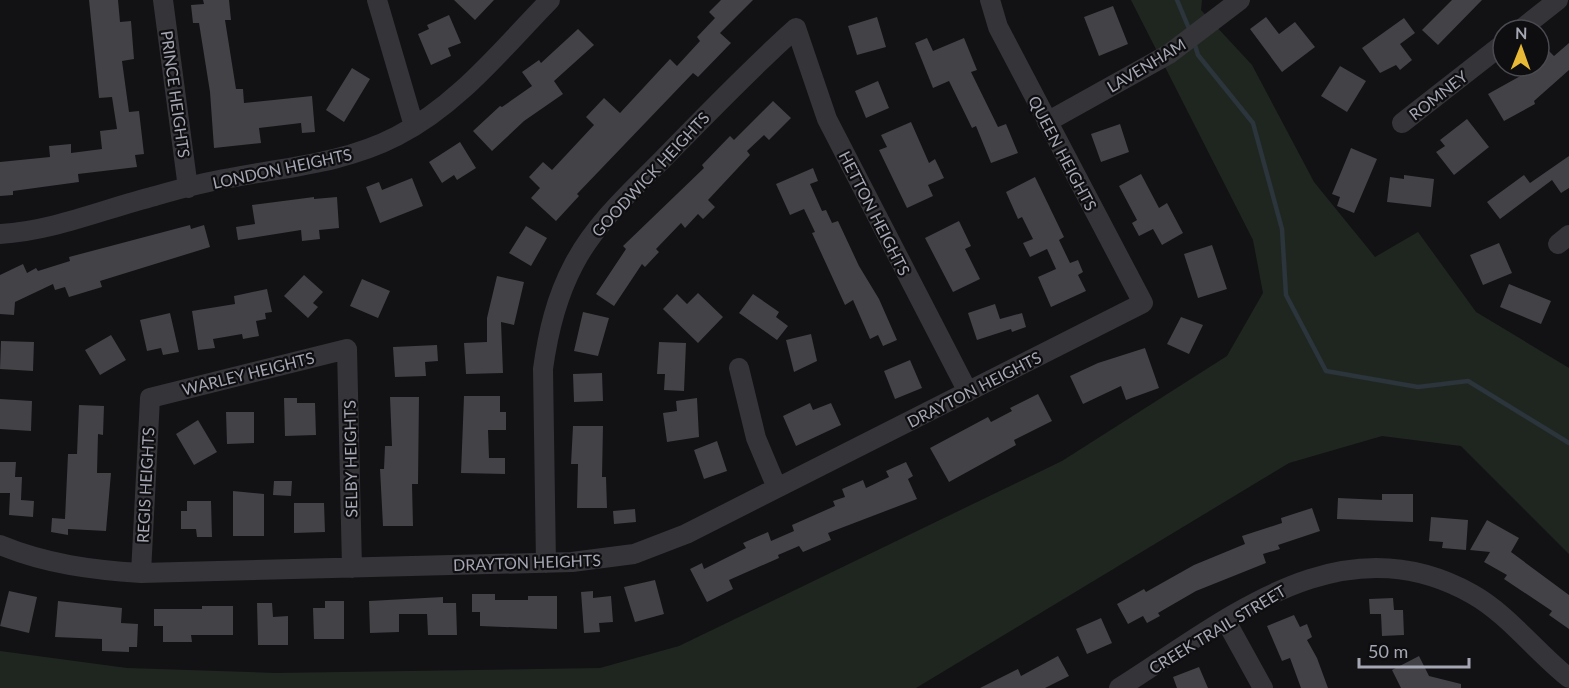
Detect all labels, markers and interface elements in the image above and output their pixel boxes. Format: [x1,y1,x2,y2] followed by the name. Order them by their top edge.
[1491,18,1551,78] north arrow
[1515,23,1528,42] text: N
[158,29,194,159] street label: PRINCE HEIGHTS
[1103,34,1189,96] street label: LAVENHAM
[1405,66,1471,124] street label: ROMNEY
[1025,92,1101,214] street label: QUEEN HEIGHTS
[587,108,713,240] street label: GOODWICK HEIGHTS
[211,144,353,192] street label: LONDON HEIGHTS
[835,148,915,278] street label: HETTON HEIGHTS
[180,347,316,399] street label: WARLEY HEIGHTS
[904,347,1044,431] street label: DRAYTON HEIGHTS
[339,400,361,518] street label: SELBY HEIGHTS
[132,427,158,543] street label: REGIS HEIGHTS
[453,550,601,574] street label: DRAYTON HEIGHTS
[1145,580,1289,677] street label: CREEK TRAIL STREET
[1359,631,1468,669] scale bar
[1368,640,1408,662] text: 50 m

